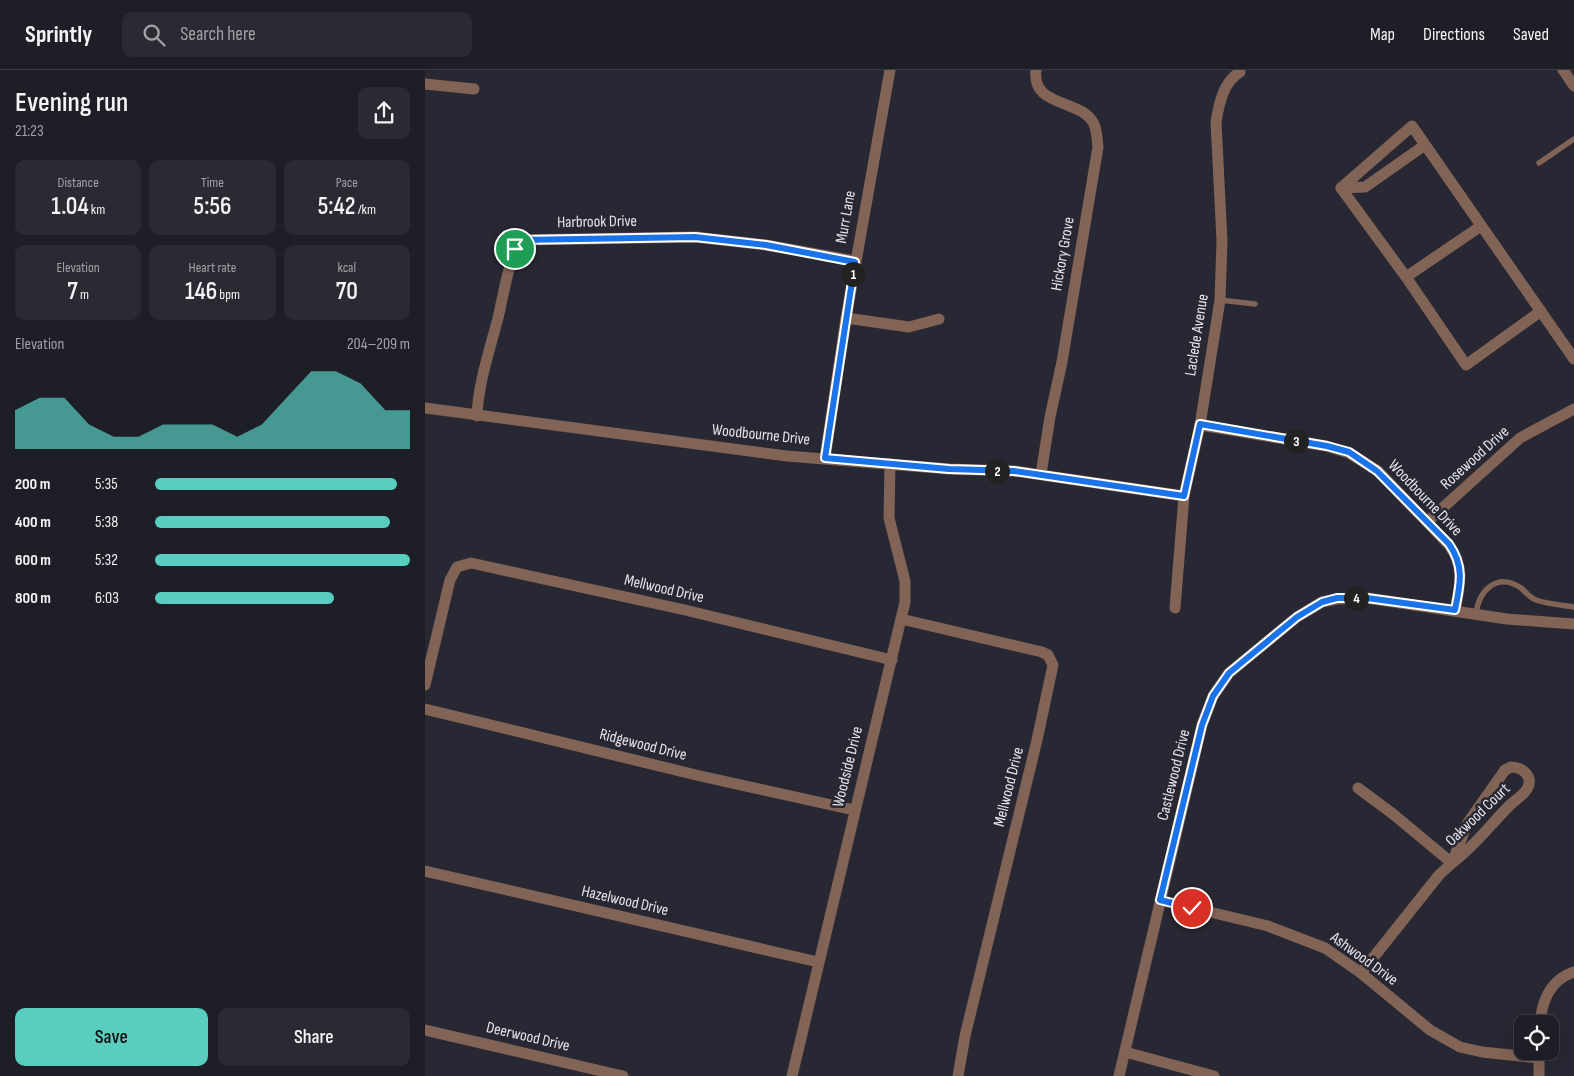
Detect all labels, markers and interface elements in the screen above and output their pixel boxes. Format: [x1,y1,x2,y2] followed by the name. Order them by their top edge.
[122,12,472,57] search box
[25,20,92,49] text: Sprintly
[140,21,168,49] icon: search
[180,23,256,46] text: Search here
[1370,24,1395,45] text: Map
[1423,24,1485,45] text: Directions
[1513,24,1549,45] text: Saved
[15,86,128,119] text: Evening run
[358,87,410,139] button: share
[15,122,44,141] text: 21:23
[58,174,99,191] text: Distance
[201,174,224,191] text: Time
[336,174,358,191] text: Pace
[832,189,860,245] street label: Murr Lane
[51,191,89,222] text: 1.04
[194,191,231,222] text: 5:56
[318,191,355,222] text: 5:42
[89,201,105,218] text: km
[355,201,376,218] text: /km
[557,212,637,232] street label: Harbrook Drive
[1047,216,1079,292] street label: Hickory Grove
[494,228,536,270] pin
[501,235,529,263] icon: arrive
[57,259,100,276] text: Elevation
[189,259,236,276] text: Heart rate
[338,259,356,276] text: kcal
[841,262,865,286] pin: 1
[851,266,856,283] text: 1
[67,276,78,307] text: 7
[185,276,217,307] text: 146
[336,276,358,307] text: 70
[78,286,89,303] text: m
[217,286,240,303] text: bpm
[1181,293,1213,377] street label: Laclede Avenue
[15,335,64,354] text: Elevation
[347,335,410,354] text: 204–209 m
[711,420,811,450] street label: Woodbourne Drive
[1437,422,1513,494] street label: Rosewood Drive
[1283,428,1309,454] pin: 3
[1293,433,1300,450] text: 3
[1384,456,1466,540] street label: Woodbourne Drive
[985,458,1009,484] pin: 2
[994,463,1001,480] text: 2
[15,475,50,494] text: 200 m
[95,475,118,494] text: 5:35
[15,513,51,532] text: 400 m
[95,513,118,532] text: 5:38
[15,551,51,570] text: 600 m
[95,551,118,570] text: 5:32
[622,571,706,607] street label: Mellwood Drive
[1343,586,1369,610] pin: 4
[15,589,51,608] text: 800 m
[95,589,119,608] text: 6:03
[1353,590,1360,607] text: 4
[597,725,689,765] street label: Ridgewood Drive
[829,725,867,809] street label: Woodside Drive
[1154,728,1194,822] street label: Castlewood Drive
[990,745,1028,829] street label: Mellwood Drive
[1442,780,1514,850] street label: Oakwood Court
[580,882,670,920] street label: Hazelwood Drive
[1171,887,1213,929] pin
[1178,894,1206,922] icon: check
[1326,928,1401,990] street label: Ashwood Drive
[15,1008,208,1066] button: Save
[218,1008,410,1066] button: Share
[1514,1015,1559,1060] map controls
[1514,1015,1559,1060] button: locate
[484,1018,572,1056] street label: Deerwood Drive

